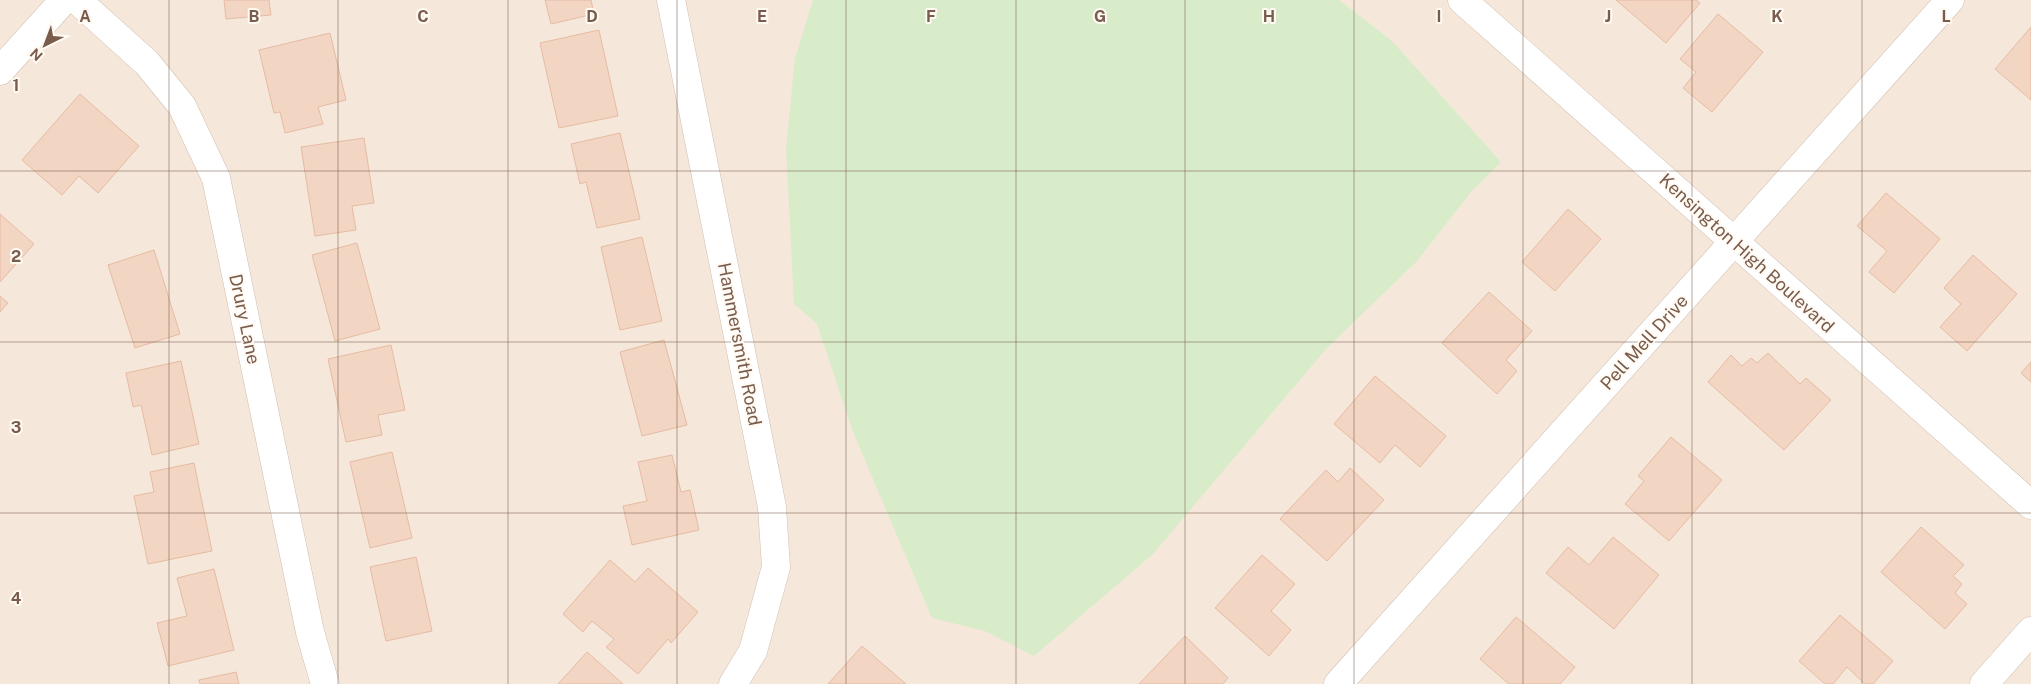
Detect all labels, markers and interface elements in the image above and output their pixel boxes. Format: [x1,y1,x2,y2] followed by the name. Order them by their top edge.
[79,7,91,26] text: A
[249,7,260,26] text: B
[417,7,429,26] text: C
[586,7,598,26] text: D
[757,7,767,26] text: E
[926,7,936,26] text: F
[1094,7,1106,26] text: G
[1263,7,1275,26] text: H
[1437,7,1441,26] text: I
[1605,7,1611,26] text: J
[1771,7,1783,26] text: K
[1941,7,1951,26] text: L
[20,20,70,70] north arrow
[27,45,46,64] text: N
[13,76,19,95] text: 1
[1655,169,1839,337] street label: Kensington High Boulevard
[11,247,21,266] text: 2
[714,261,766,427] street label: Hammersmith Road
[225,272,265,366] street label: Drury Lane
[1596,290,1692,394] street label: Pell Mell Drive
[11,418,21,437] text: 3
[11,589,22,608] text: 4

